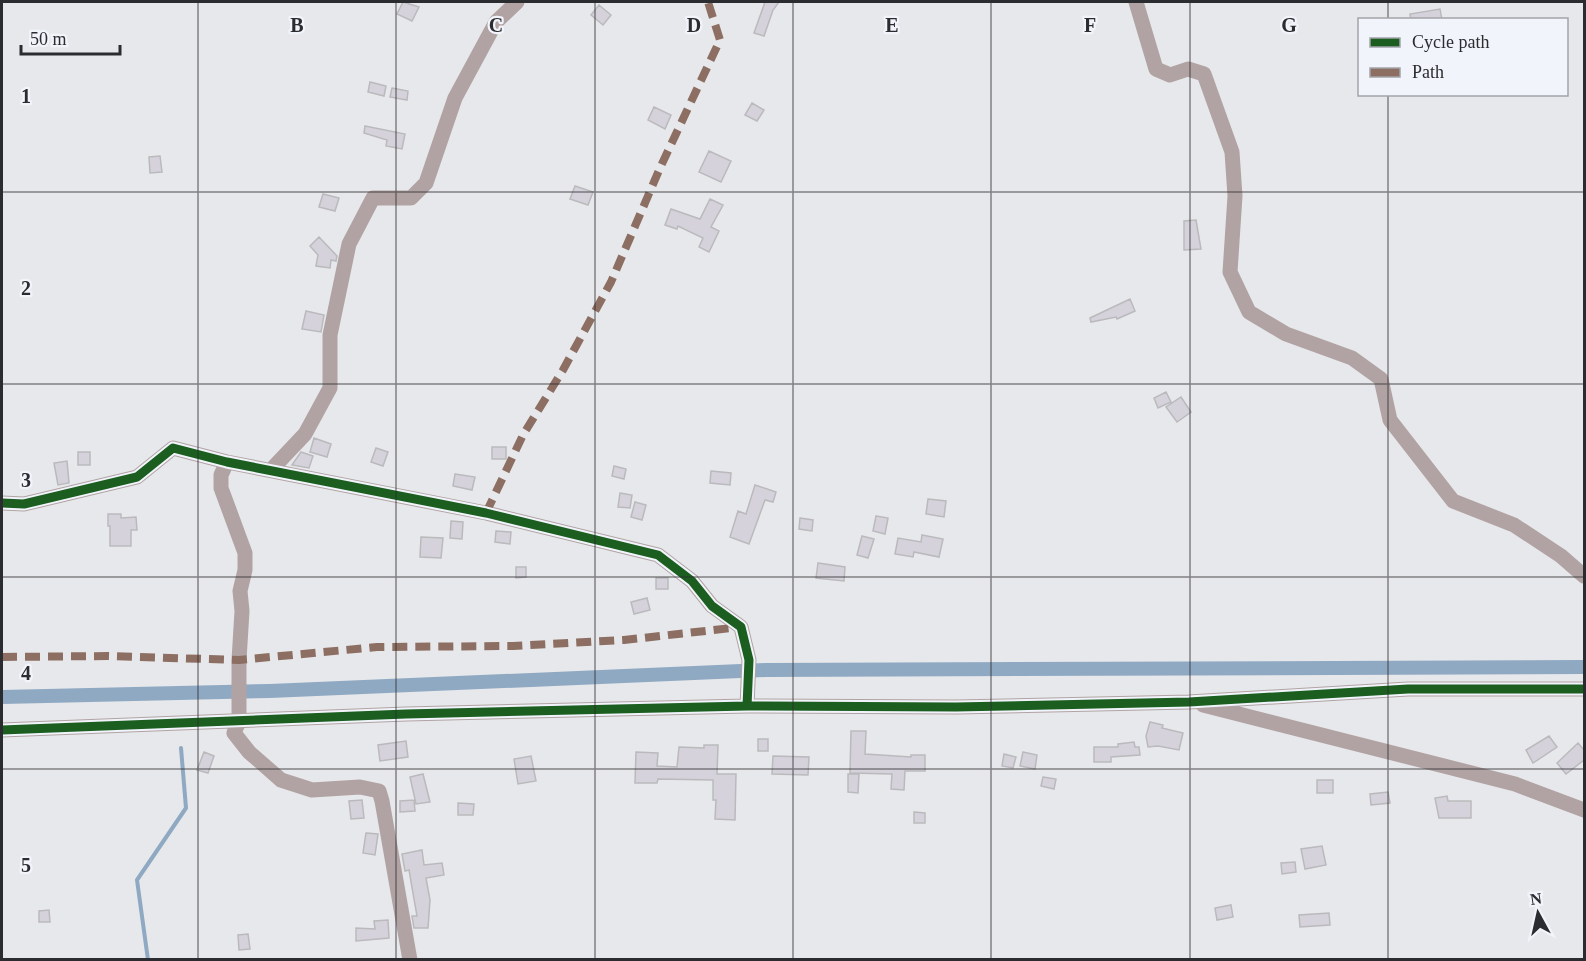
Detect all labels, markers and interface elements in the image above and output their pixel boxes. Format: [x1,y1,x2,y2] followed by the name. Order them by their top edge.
[290,14,304,36] text: B
[489,14,503,36] text: C
[687,14,701,36] text: D
[885,14,899,36] text: E
[1084,14,1096,36] text: F
[1281,14,1297,36] text: G
[21,18,120,56] scale bar
[1358,18,1568,96] legend
[30,29,67,49] text: 50 m
[1412,32,1489,52] text: Cycle path
[1412,62,1444,82] text: Path
[21,85,31,107] text: 1
[21,277,31,299] text: 2
[21,469,31,491] text: 3
[21,662,31,684] text: 4
[21,854,31,876] text: 5
[1508,883,1568,943] north arrow
[1529,889,1543,908] text: N

